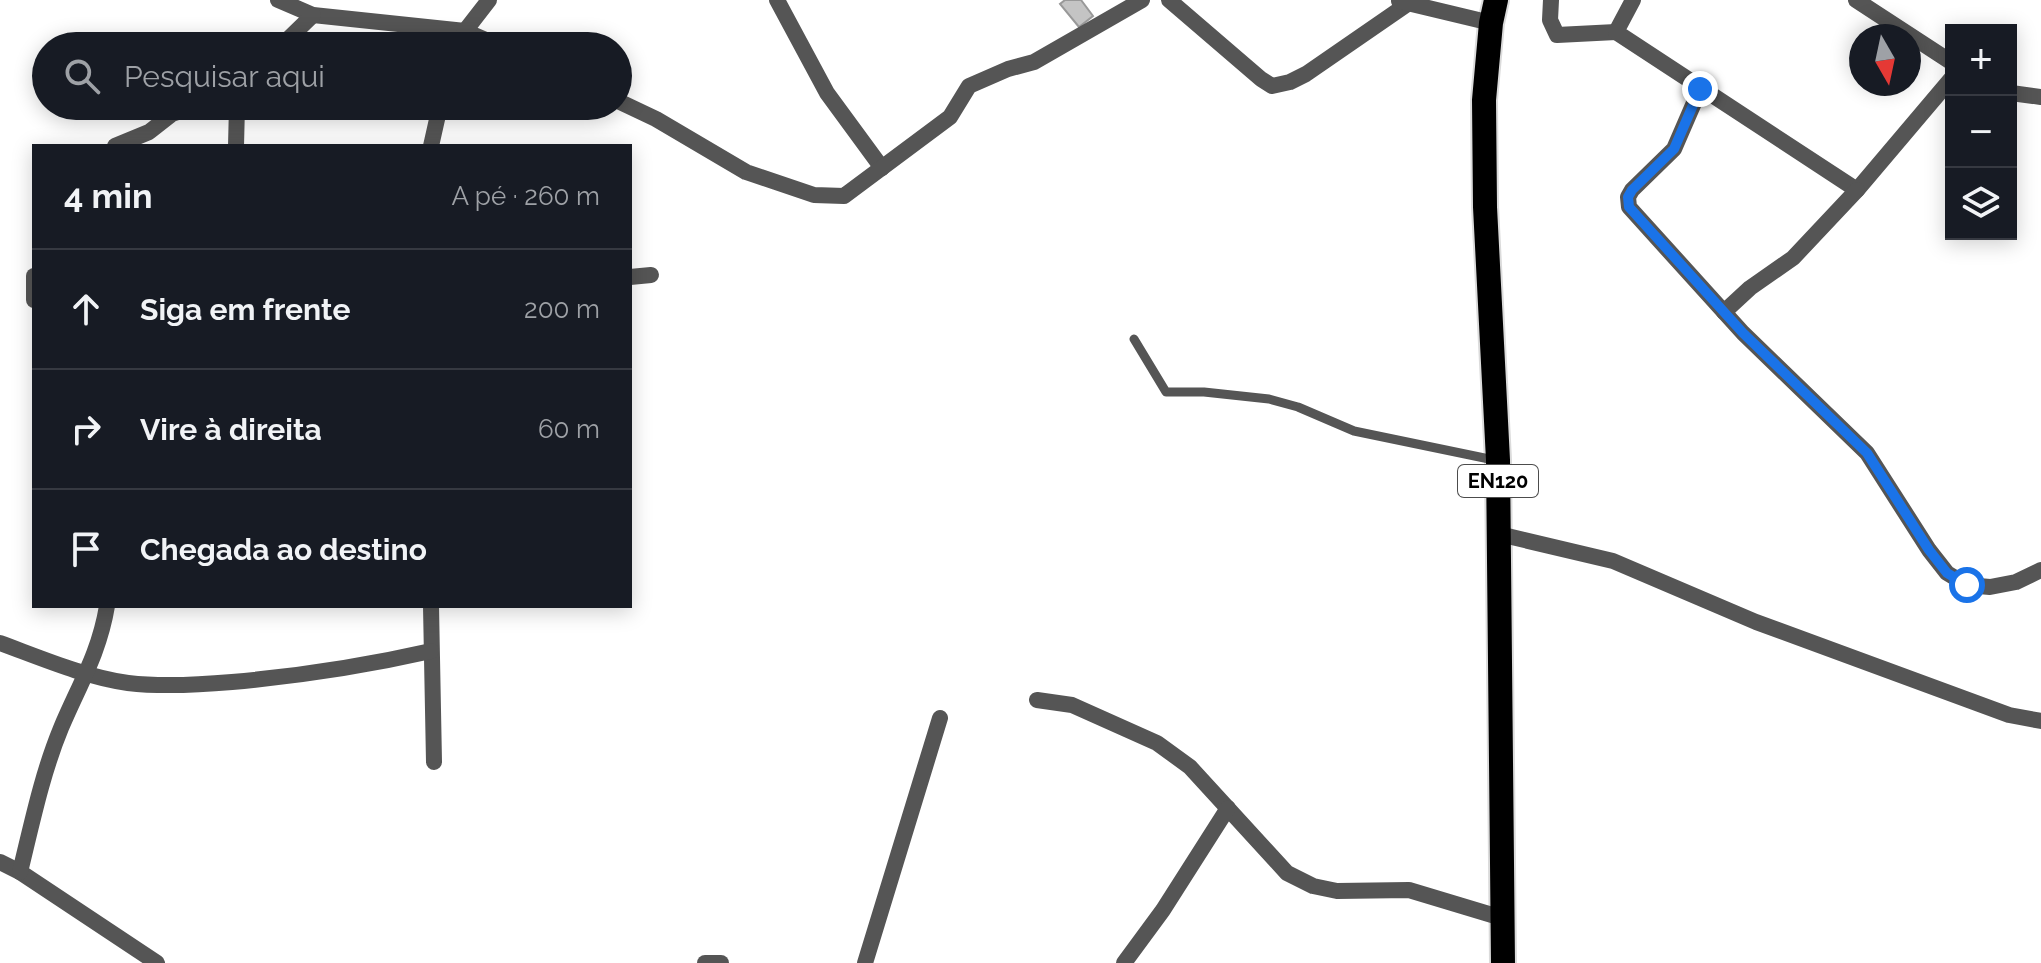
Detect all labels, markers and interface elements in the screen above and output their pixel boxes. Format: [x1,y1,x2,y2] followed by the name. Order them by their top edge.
[1849,24,1921,96] north arrow
[1945,24,2017,240] map controls
[1945,24,2017,96] button: +
[32,32,632,120] search box
[60,54,104,98] icon: search
[124,59,325,94] text: Pesquisar aqui
[1682,71,1718,107] route end
[1945,96,2017,168] button: −
[1945,168,2017,240] button: layers
[64,176,152,216] text: 4 min
[451,181,600,211] text: A pé · 260 m
[64,287,108,331] icon: ahead
[140,292,350,327] text: Siga em frente
[524,294,600,324] text: 200 m
[64,407,108,451] icon: right
[140,412,322,447] text: Vire à direita
[538,414,600,444] text: 60 m
[1458,465,1538,497] road number: EN120
[64,527,108,571] icon: arrive
[140,532,427,567] text: Chegada ao destino
[1949,567,1985,603] route start

